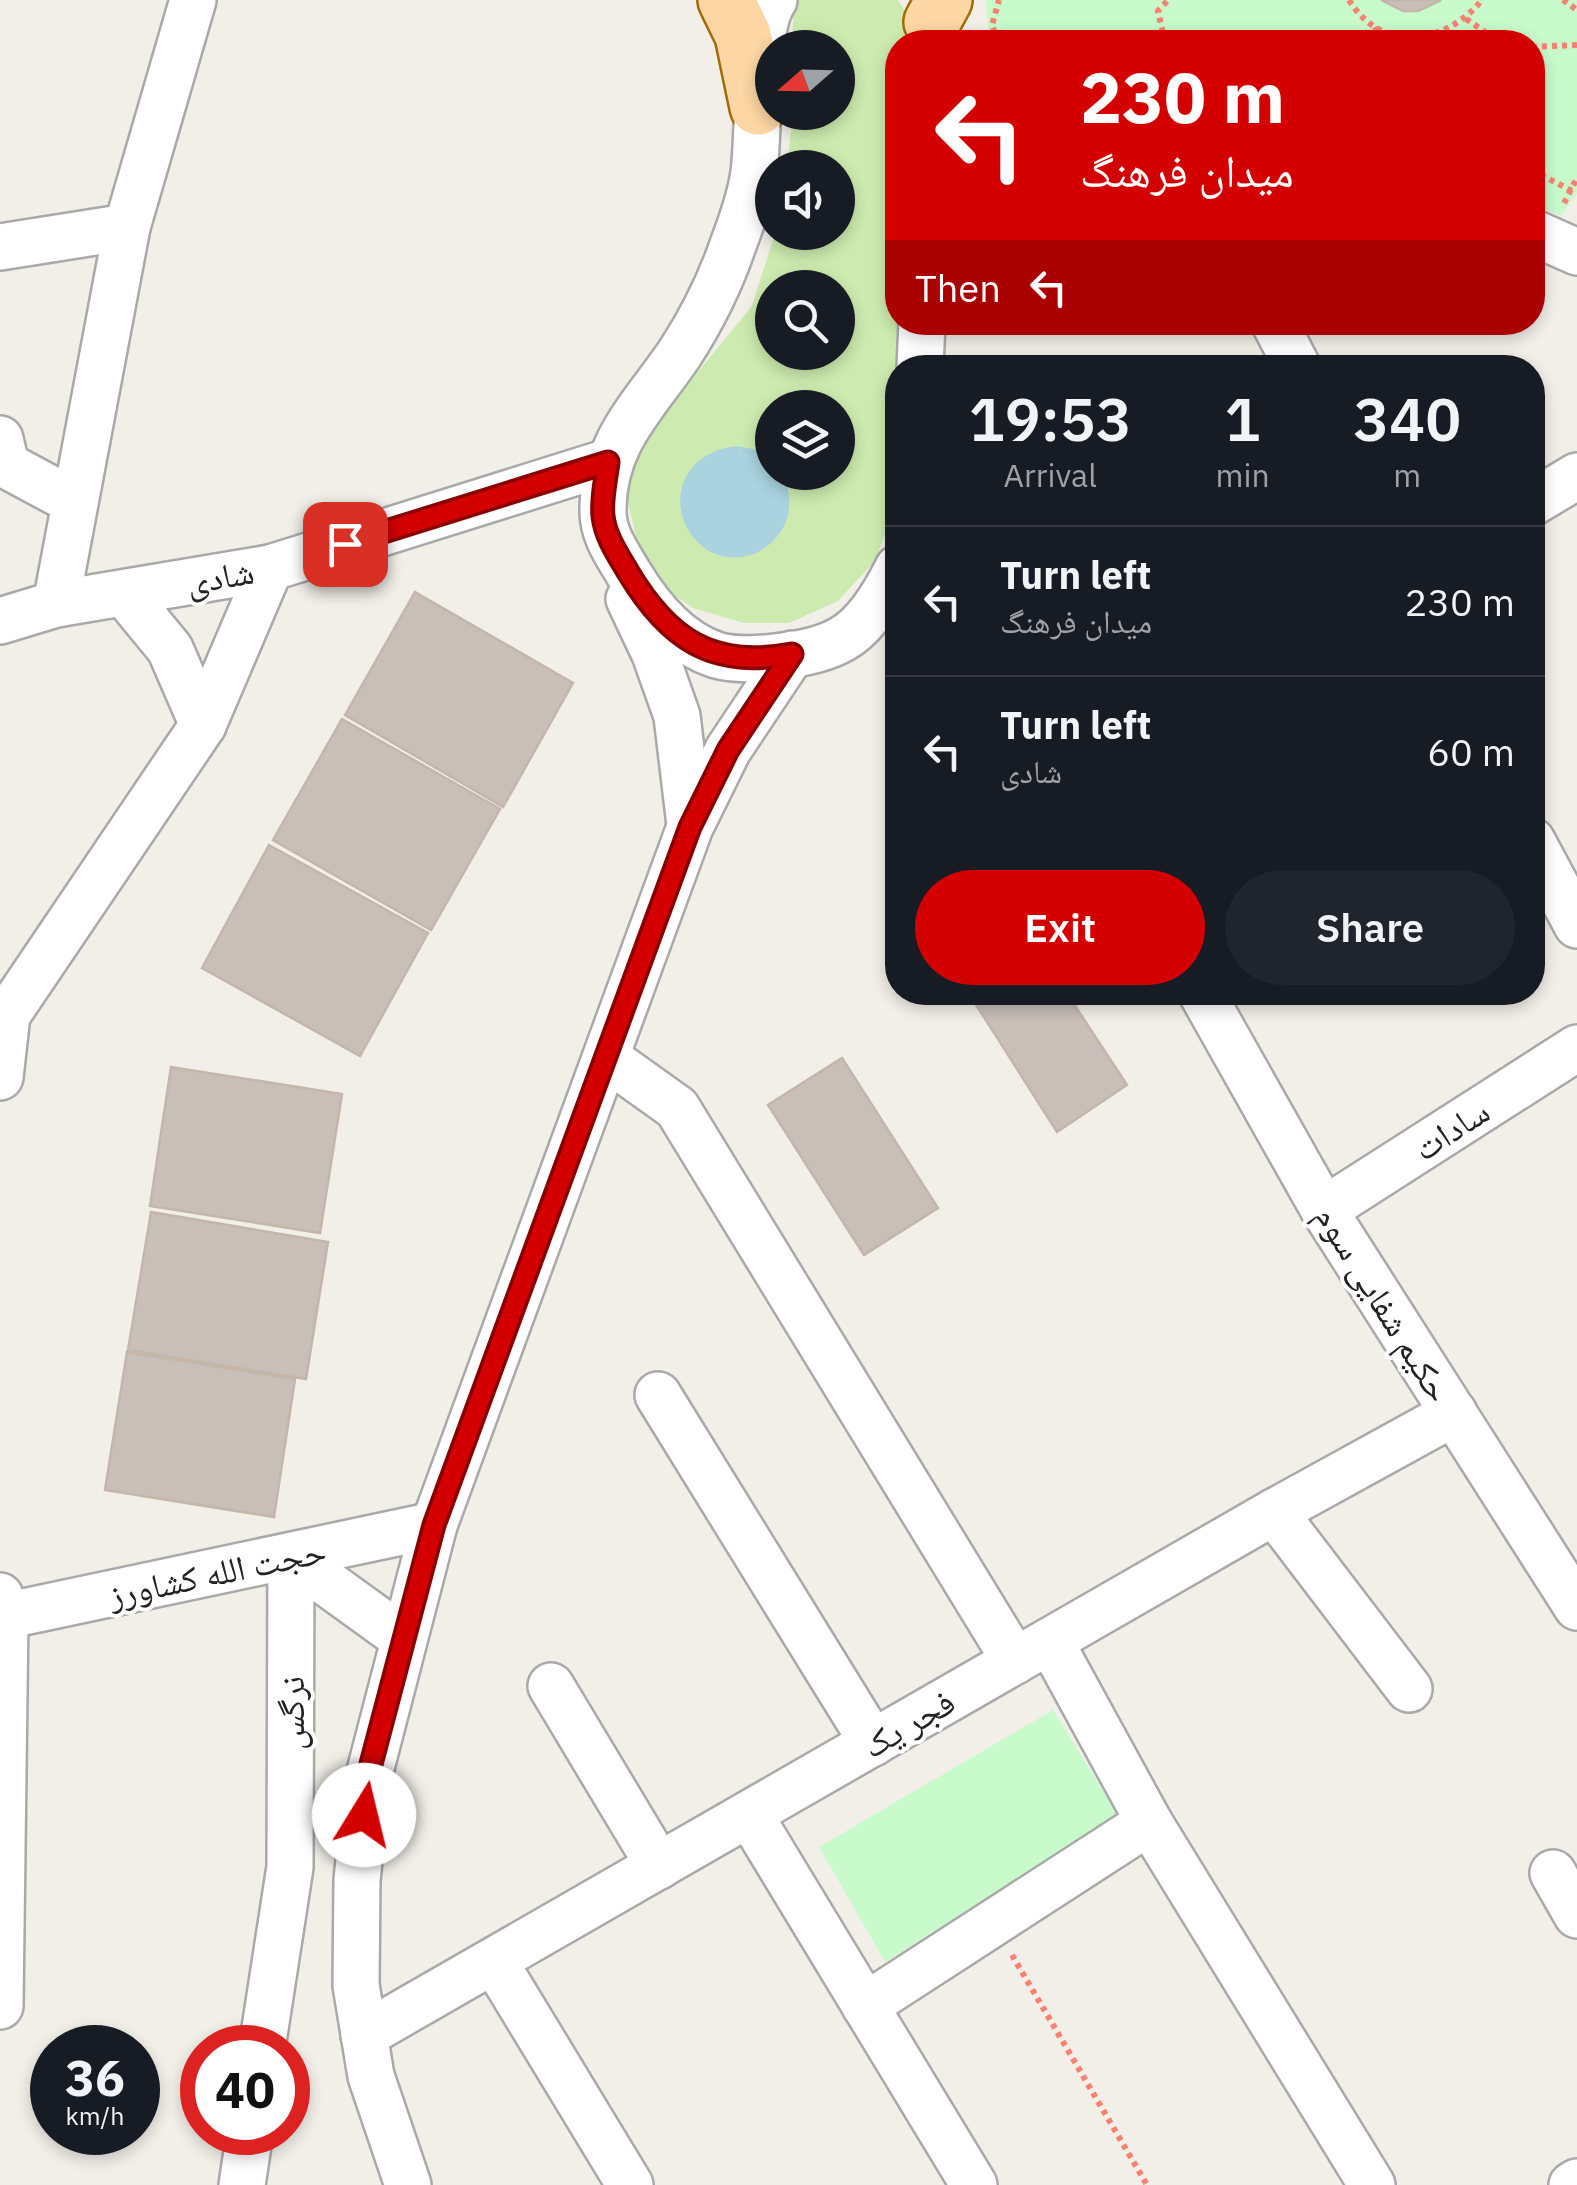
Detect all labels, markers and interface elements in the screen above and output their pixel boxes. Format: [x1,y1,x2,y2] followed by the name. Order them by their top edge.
[755,30,855,130] north arrow
[755,30,855,490] map controls
[1080,51,1285,142] text: 230 m
[915,70,1045,200] icon: left
[1080,141,1294,199] text: میدان فرهنگ
[755,150,855,250] button: sound
[1021,260,1076,315] icon: left
[915,263,1001,312] text: Then
[755,270,855,370] button: search
[969,379,1132,458] text: 19:53
[1225,379,1261,458] text: 1
[1353,379,1461,458] text: 340
[755,390,855,490] button: layers
[1004,454,1097,496] text: Arrival
[1215,454,1270,496] text: min
[1393,454,1421,496] text: m
[303,502,388,587] pin
[318,517,373,572] icon: arrive
[183,547,257,605] street label: شادی
[1000,550,1151,599] text: Turn left
[915,574,970,629] icon: left
[1404,577,1515,626] text: 230 m
[1000,600,1152,642] text: میدان فرهنگ
[1000,700,1151,749] text: Turn left
[915,724,970,779] icon: left
[1427,727,1515,776] text: 60 m
[1000,750,1062,792] text: شادی
[915,870,1205,985] button: Exit
[1225,870,1515,985] button: Share
[1404,1087,1498,1171] street label: سادات
[1304,1196,1463,1411] street label: حکیم شفایی سوم
[103,1527,330,1618] street label: حجت الله کشاورز
[268,1676,314,1750] street label: نرگس
[853,1678,963,1768] street label: فجر یک
[312,1763,416,1867] position arrow
[180,2025,310,2155] speed limit sign: 40
[65,2045,125,2110] text: 36
[66,2099,124,2132] text: km/h

